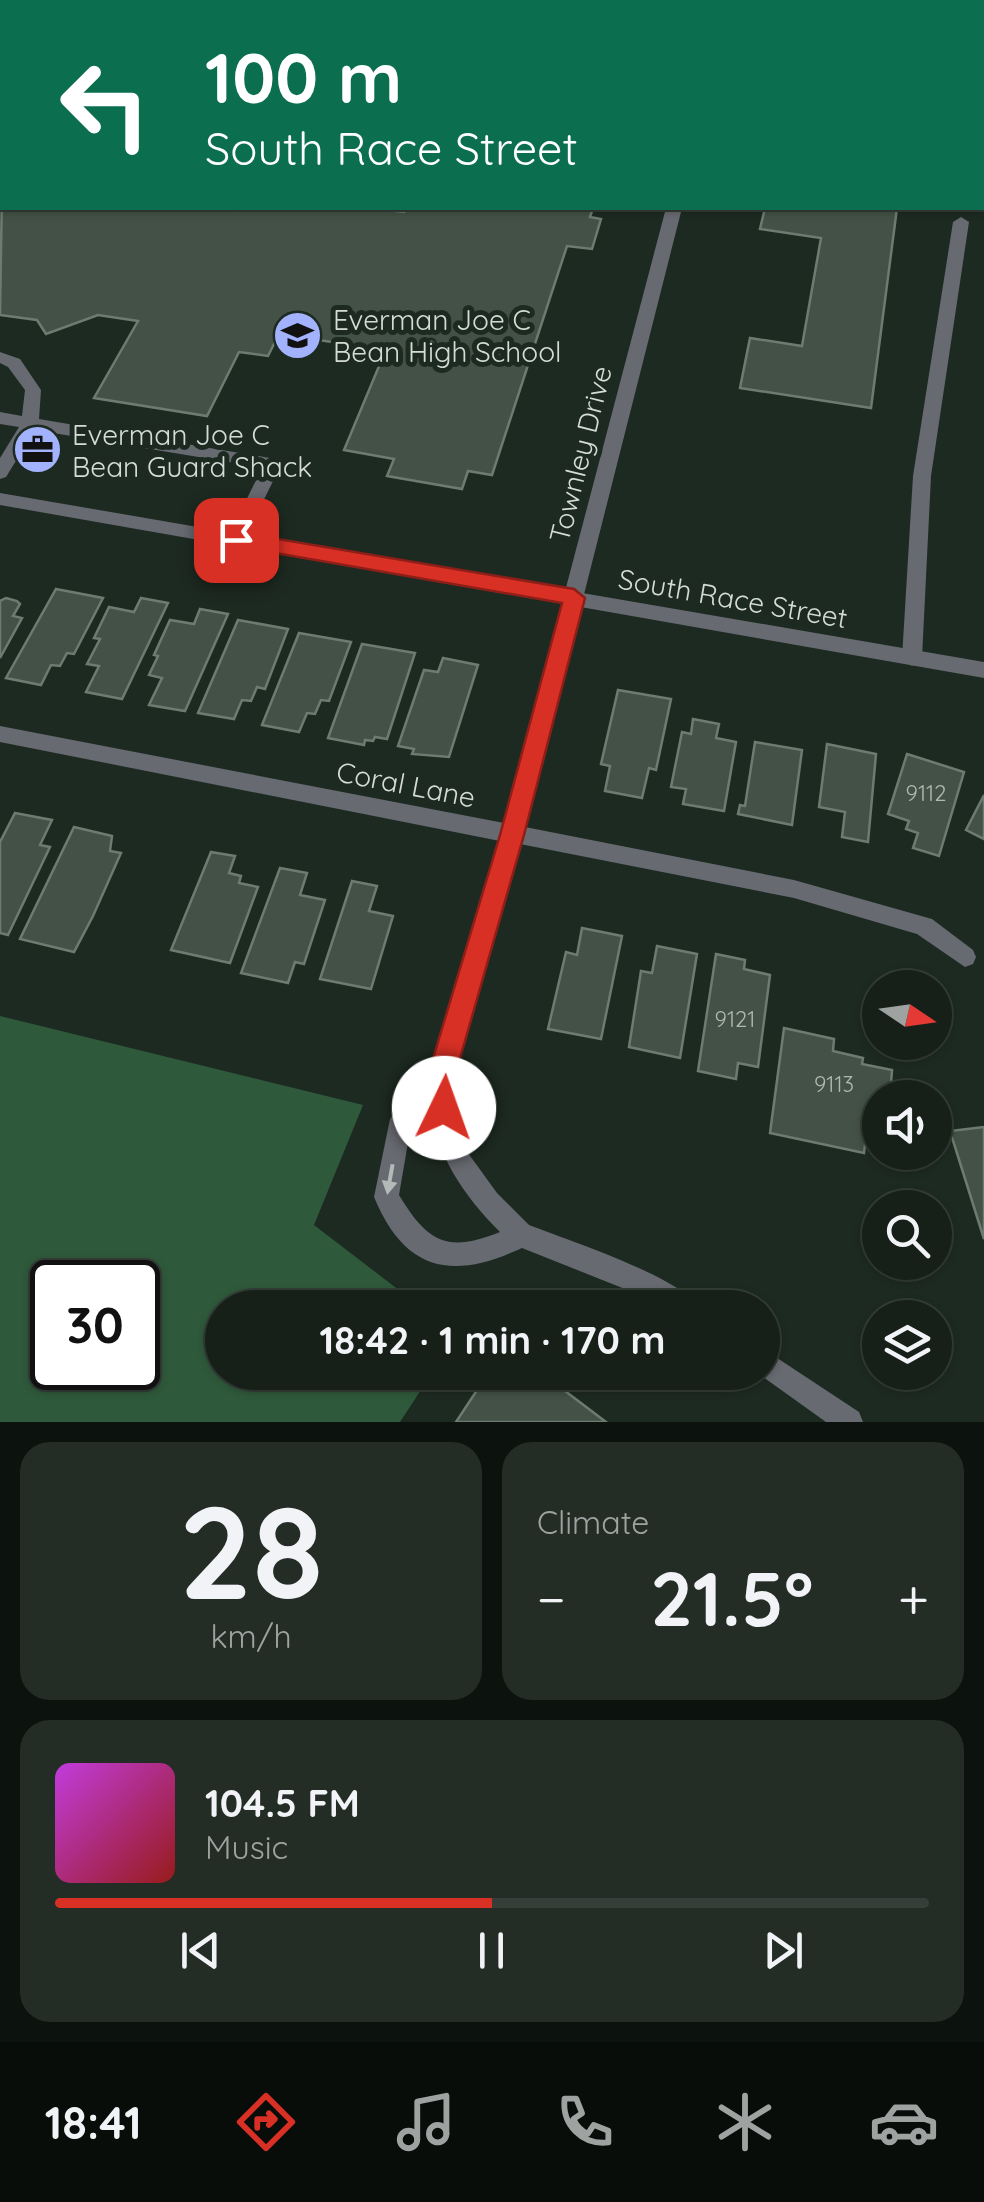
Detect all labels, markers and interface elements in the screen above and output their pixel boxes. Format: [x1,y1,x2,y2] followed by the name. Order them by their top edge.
[205,33,402,121] text: 100 m
[40,40,170,170] icon: left
[205,120,578,176] text: South Race Street
[333,302,562,369] place label: Everman Joe C Bean High School
[272,309,324,361] school or university icon: Everman Joe C Bean High School
[541,362,619,546] street label: Townley Drive
[72,417,312,484] place label: Everman Joe C Bean Guard Shack
[11,424,63,476] office icon: Everman Joe C Bean Guard Shack
[194,498,279,583] pin
[209,513,264,568] icon: arrive
[616,561,850,635] street label: South Race Street
[334,753,478,815] street label: Coral Lane
[906,779,946,807] house number: 9112
[862,970,952,1060] north arrow
[862,970,952,1390] map controls
[715,1005,755,1033] house number: 9121
[392,1056,496,1160] position arrow
[814,1070,854,1098] house number: 9113
[862,1080,952,1170] button: sound
[382,1163,397,1195] one-way arrow
[862,1190,952,1280] button: search
[30,1260,160,1390] speed limit sign: 30
[862,1300,952,1390] button: layers
[319,1316,666,1364] text: 18:42 · 1 min · 170 m
[178,1469,324,1632] text: 28
[537,1502,649,1542] text: Climate
[650,1551,813,1645] text: 21.5°
[537,1564,566,1633] text: −
[898,1564,929,1633] text: +
[210,1616,292,1656] text: km/h
[205,1779,360,1827] text: 104.5 FM
[205,1827,288,1867] text: Music
[173,1923,228,1978] icon: previous
[464,1923,519,1978] icon: pause
[756,1923,811,1978] icon: next
[231,2087,301,2157] icon: directions
[391,2087,461,2157] icon: music
[550,2087,620,2157] icon: phone
[710,2087,780,2157] icon: climate
[869,2087,939,2157] icon: car
[45,2094,142,2150] text: 18:41

